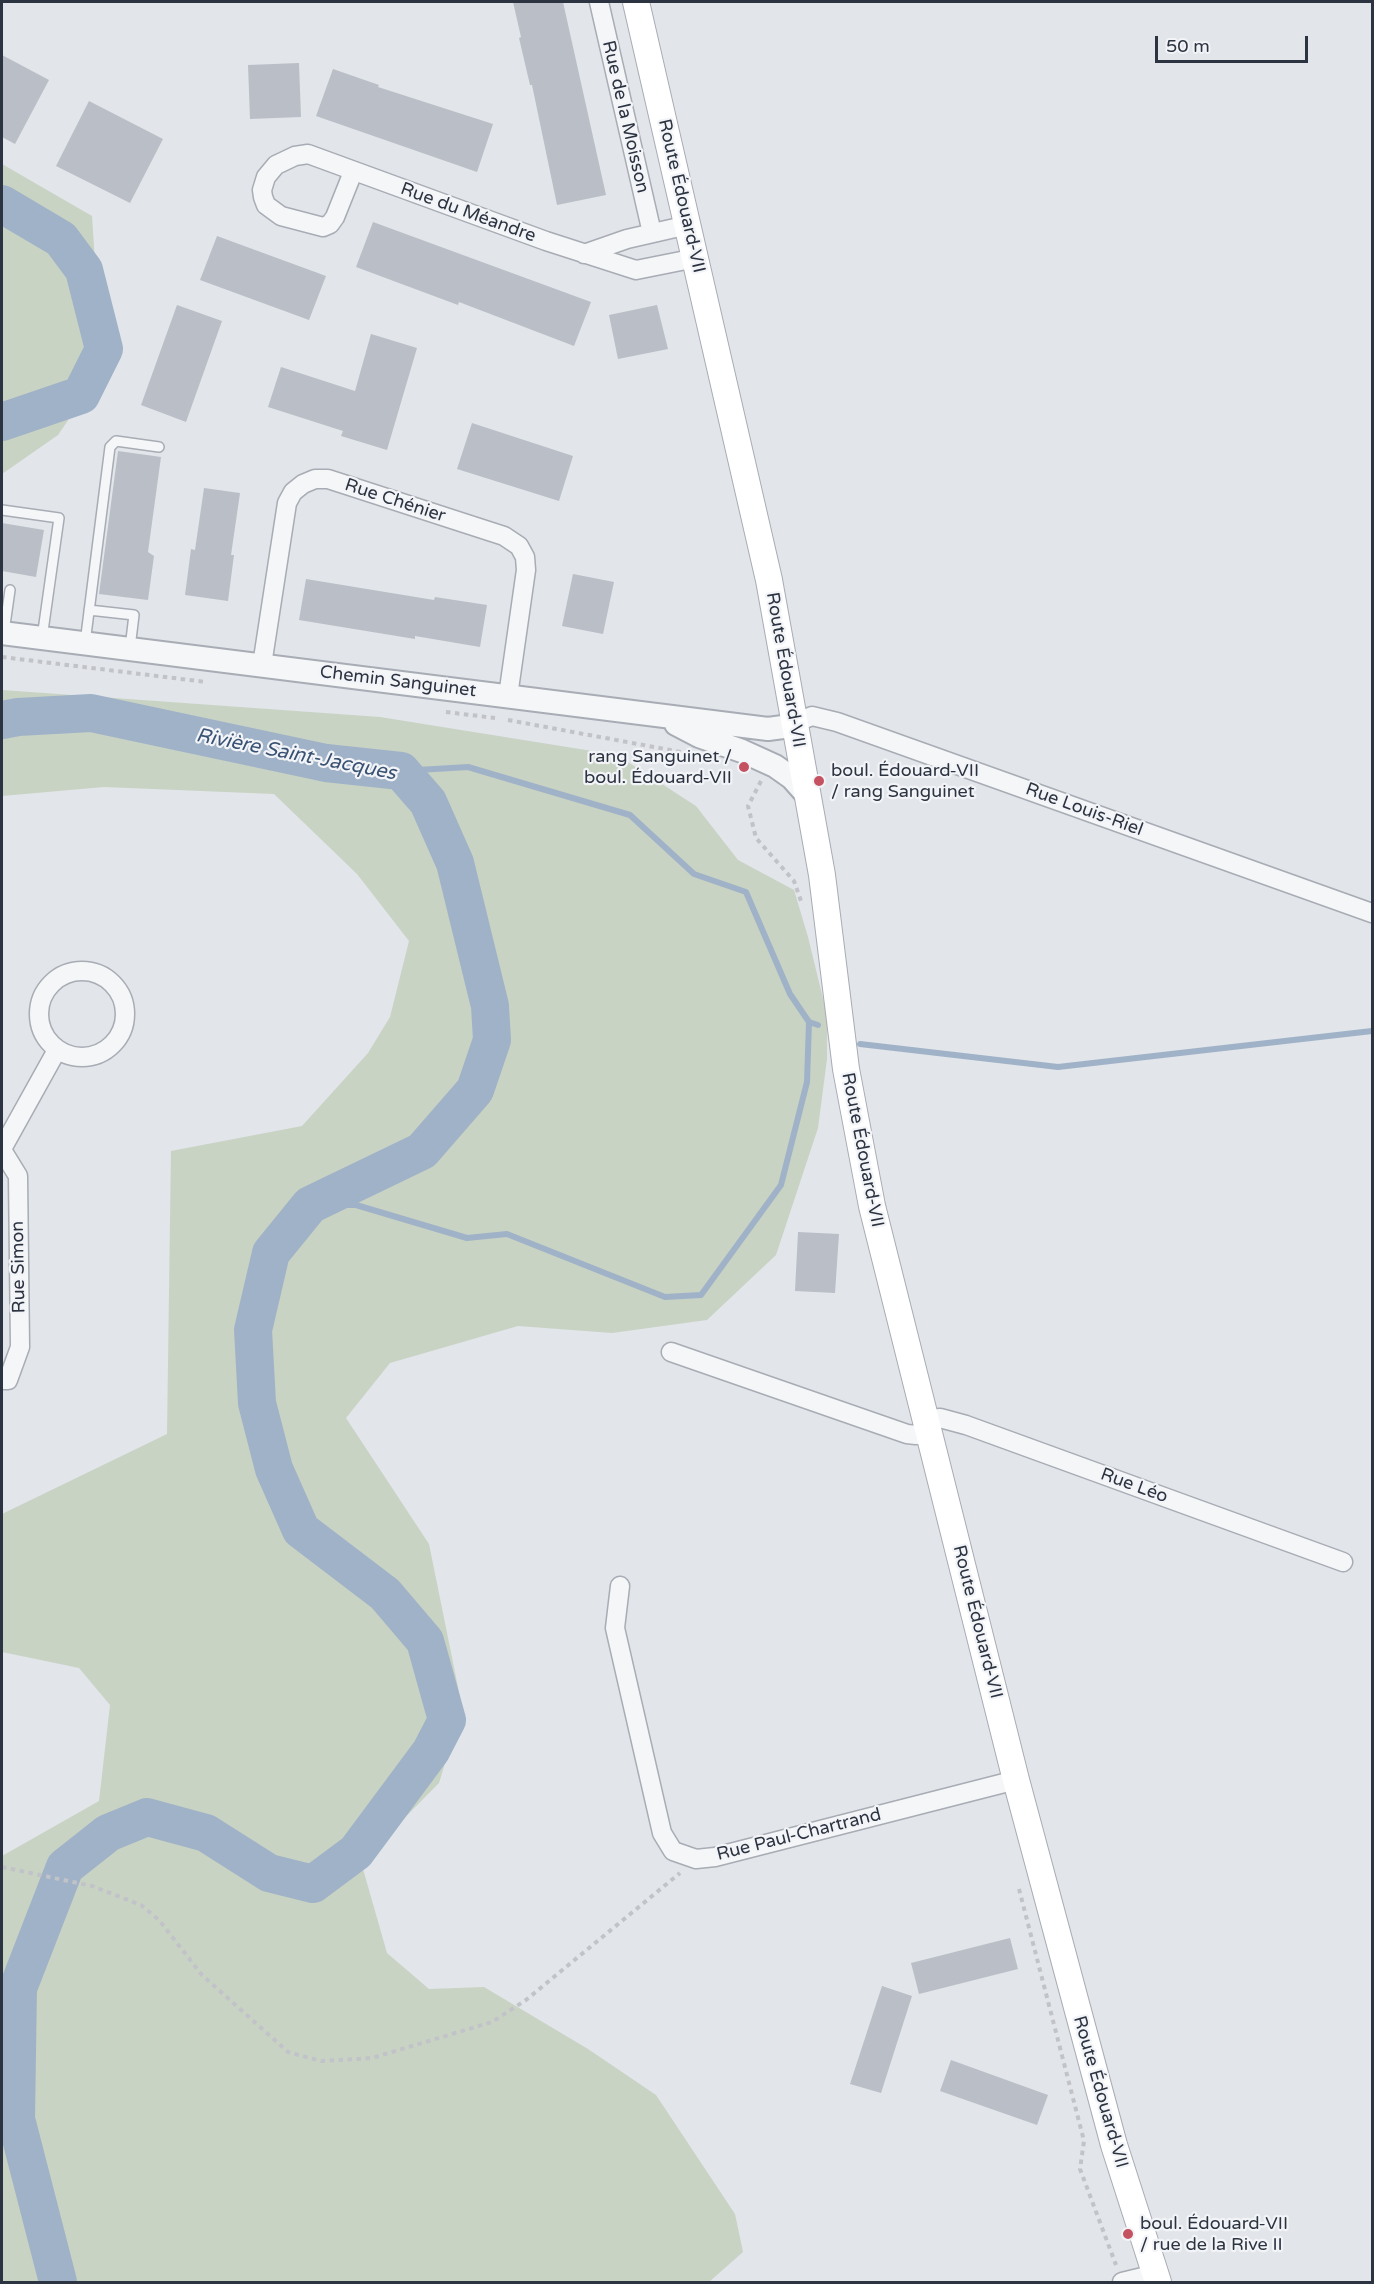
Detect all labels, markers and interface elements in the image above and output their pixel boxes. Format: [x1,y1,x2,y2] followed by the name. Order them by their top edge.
[1158,24,1311,62] scale bar
[1166,35,1210,57] text: 50 m
[597,39,653,195] street label: Rue de la Moisson
[653,117,709,275] street label: Route Édouard-VII
[397,179,539,247] street label: Rue du Méandre
[342,475,448,527] street label: Rue Chénier
[761,591,809,749] street label: Route Édouard-VII
[319,662,477,702] street label: Chemin Sanguinet
[194,724,398,786] water label: Rivière Saint-Jacques
[584,746,732,789] place label: rang Sanguinet / boul. Édouard-VII
[737,760,751,774] marker: rang Sanguinet / boul. Édouard-VII
[831,760,979,802] place label: boul. Édouard-VII / rang Sanguinet
[812,774,826,788] marker: boul. Édouard-VII / rang Sanguinet
[1022,779,1146,841] street label: Rue Louis-Riel
[836,1071,888,1229] street label: Route Édouard-VII
[7,1221,31,1313] street label: Rue Simon
[1097,1464,1171,1508] street label: Rue Léo
[947,1543,1007,1701] street label: Route Édouard-VII
[715,1804,883,1866] street label: Rue Paul-Chartrand
[1068,2013,1132,2171] street label: Route Édouard-VII
[1140,2213,1288,2256] place label: boul. Édouard-VII / rue de la Rive II
[1121,2227,1135,2241] marker: boul. Édouard-VII / rue de la Rive II

